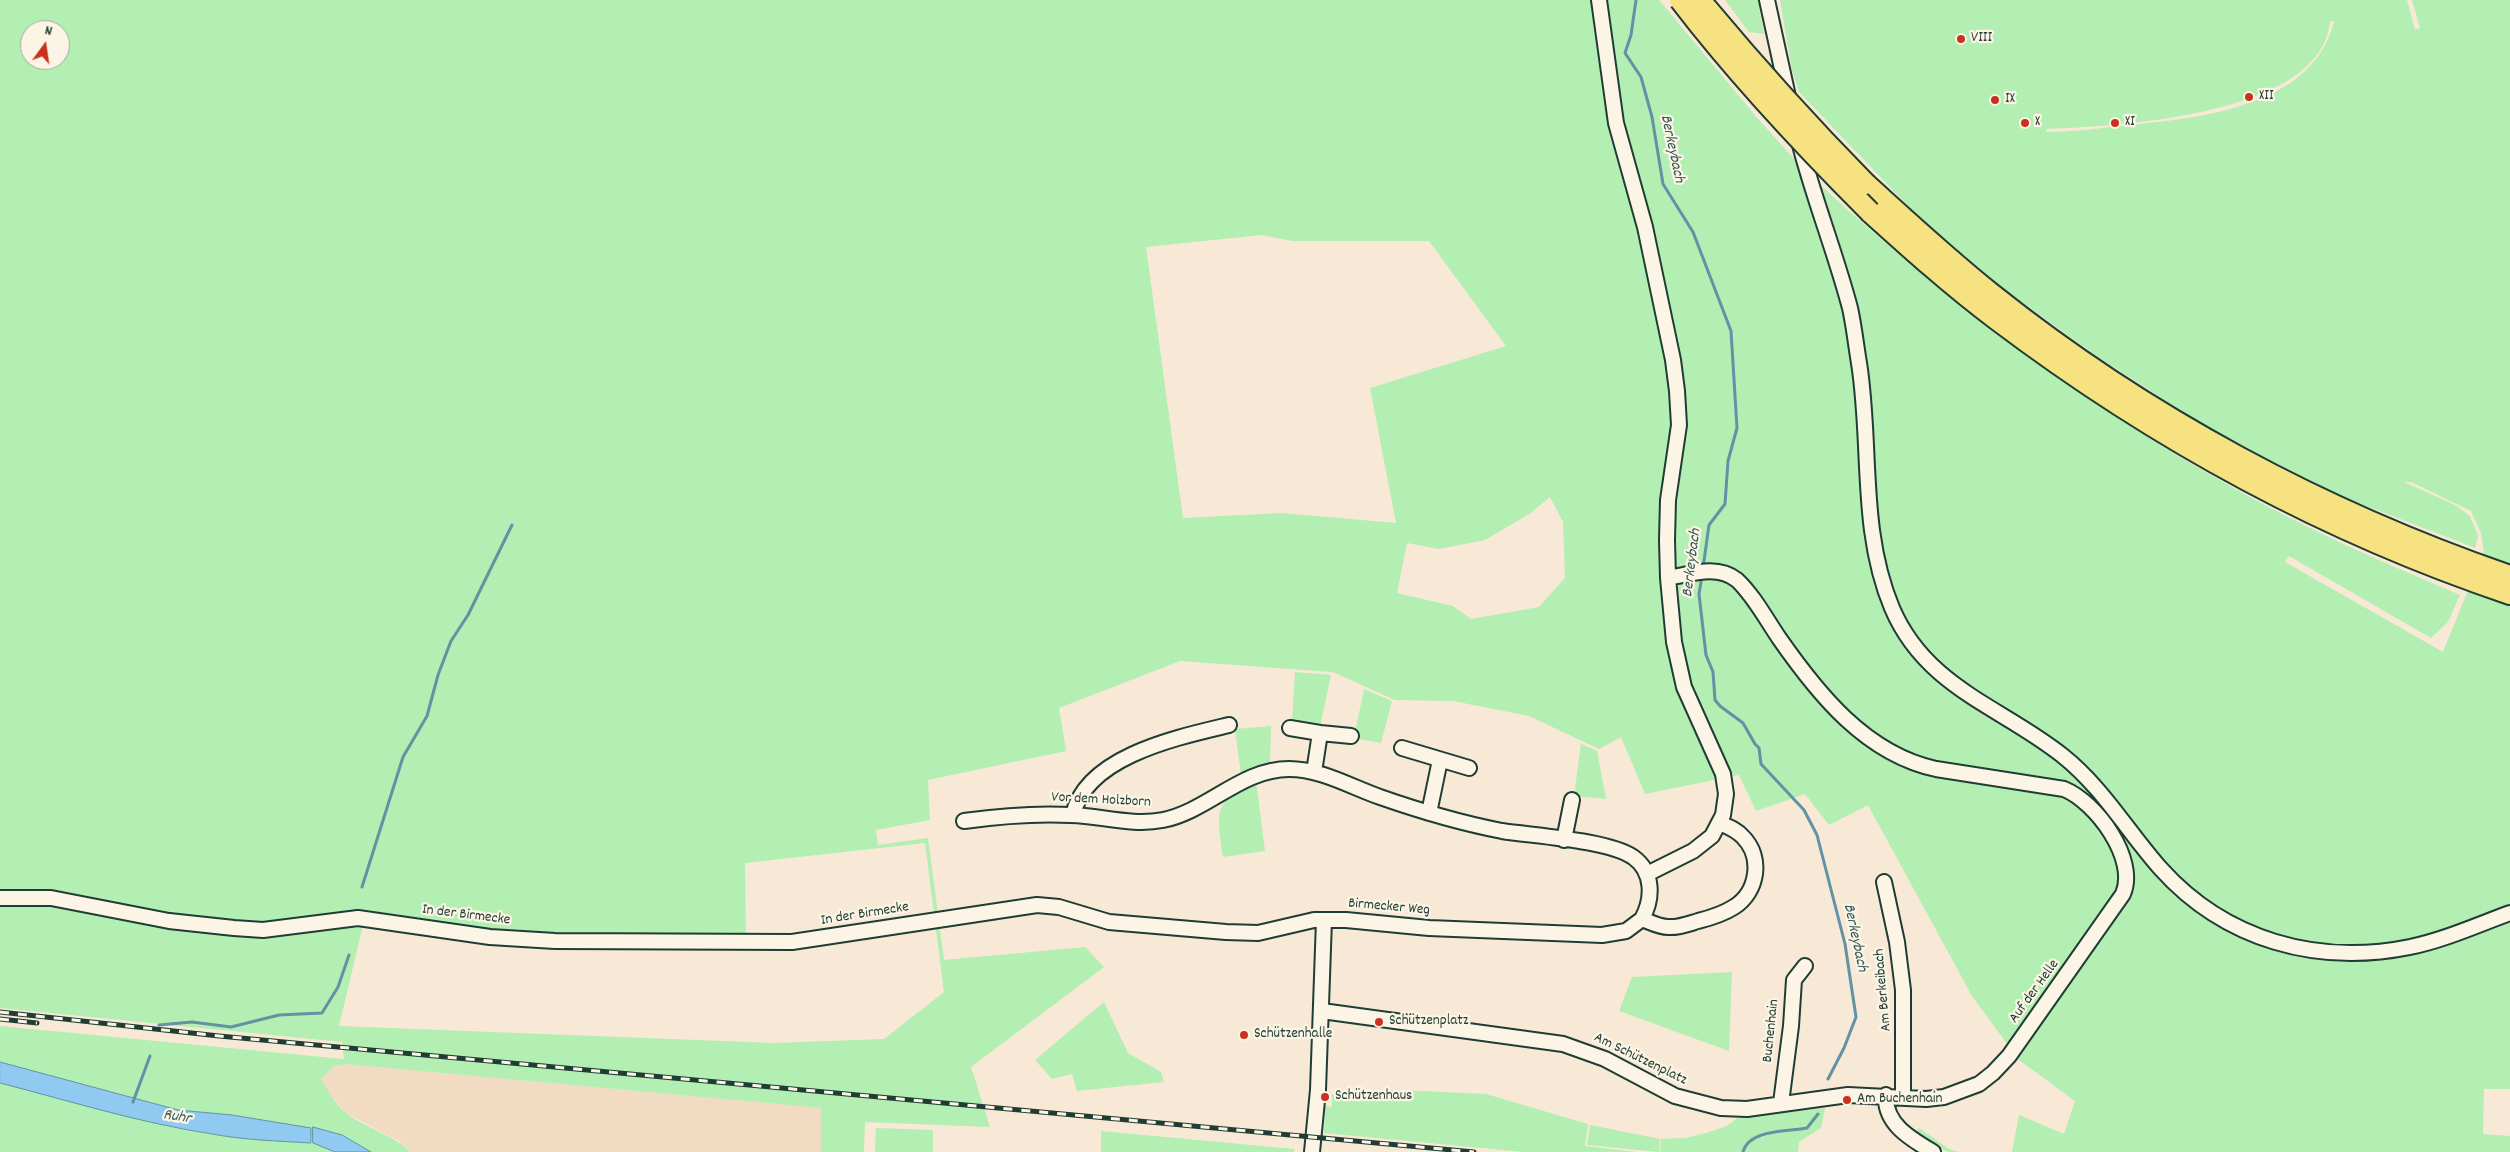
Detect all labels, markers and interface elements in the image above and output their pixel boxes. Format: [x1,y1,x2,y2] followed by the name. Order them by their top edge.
[20,20,70,70] north arrow
[43,21,54,42] text: N
[1971,30,1992,48] place label: VIII
[1955,33,1967,45] marker: VIII
[2259,88,2274,106] place label: XII
[2005,91,2015,109] place label: IX
[2243,91,2255,103] marker: XII
[1989,94,2001,106] marker: IX
[1654,113,1688,185] water label: Berkeybach
[2035,114,2040,132] place label: X
[2125,114,2135,132] place label: XI
[2019,117,2031,129] marker: X
[2109,117,2121,129] marker: XI
[1679,528,1707,598] water label: Berkeybach
[1051,789,1151,813] street label: Vor dem Holzborn
[1347,895,1431,921] street label: Birmecker Weg
[820,899,910,931] street label: In der Birmecke
[421,902,511,930] street label: In der Birmecke
[1837,902,1871,974] water label: Berkeybach
[1871,948,1897,1032] street label: Am Berkeibach
[2006,957,2064,1027] street label: Auf der Helle
[1760,998,1784,1064] street label: Buchenhain
[1389,1013,1468,1031] place label: Schützenplatz
[1373,1016,1385,1028] marker: Schützenplatz
[1254,1026,1332,1044] place label: Schützenhalle
[1238,1029,1250,1041] marker: Schützenhalle
[1590,1030,1690,1090] street label: Am Schützenplatz
[1335,1088,1412,1106] place label: Schützenhaus
[1319,1091,1331,1103] marker: Schützenhaus
[1857,1091,1943,1109] place label: Am Buchenhain
[1841,1094,1853,1106] marker: Am Buchenhain
[162,1106,192,1130] water label: Ruhr

